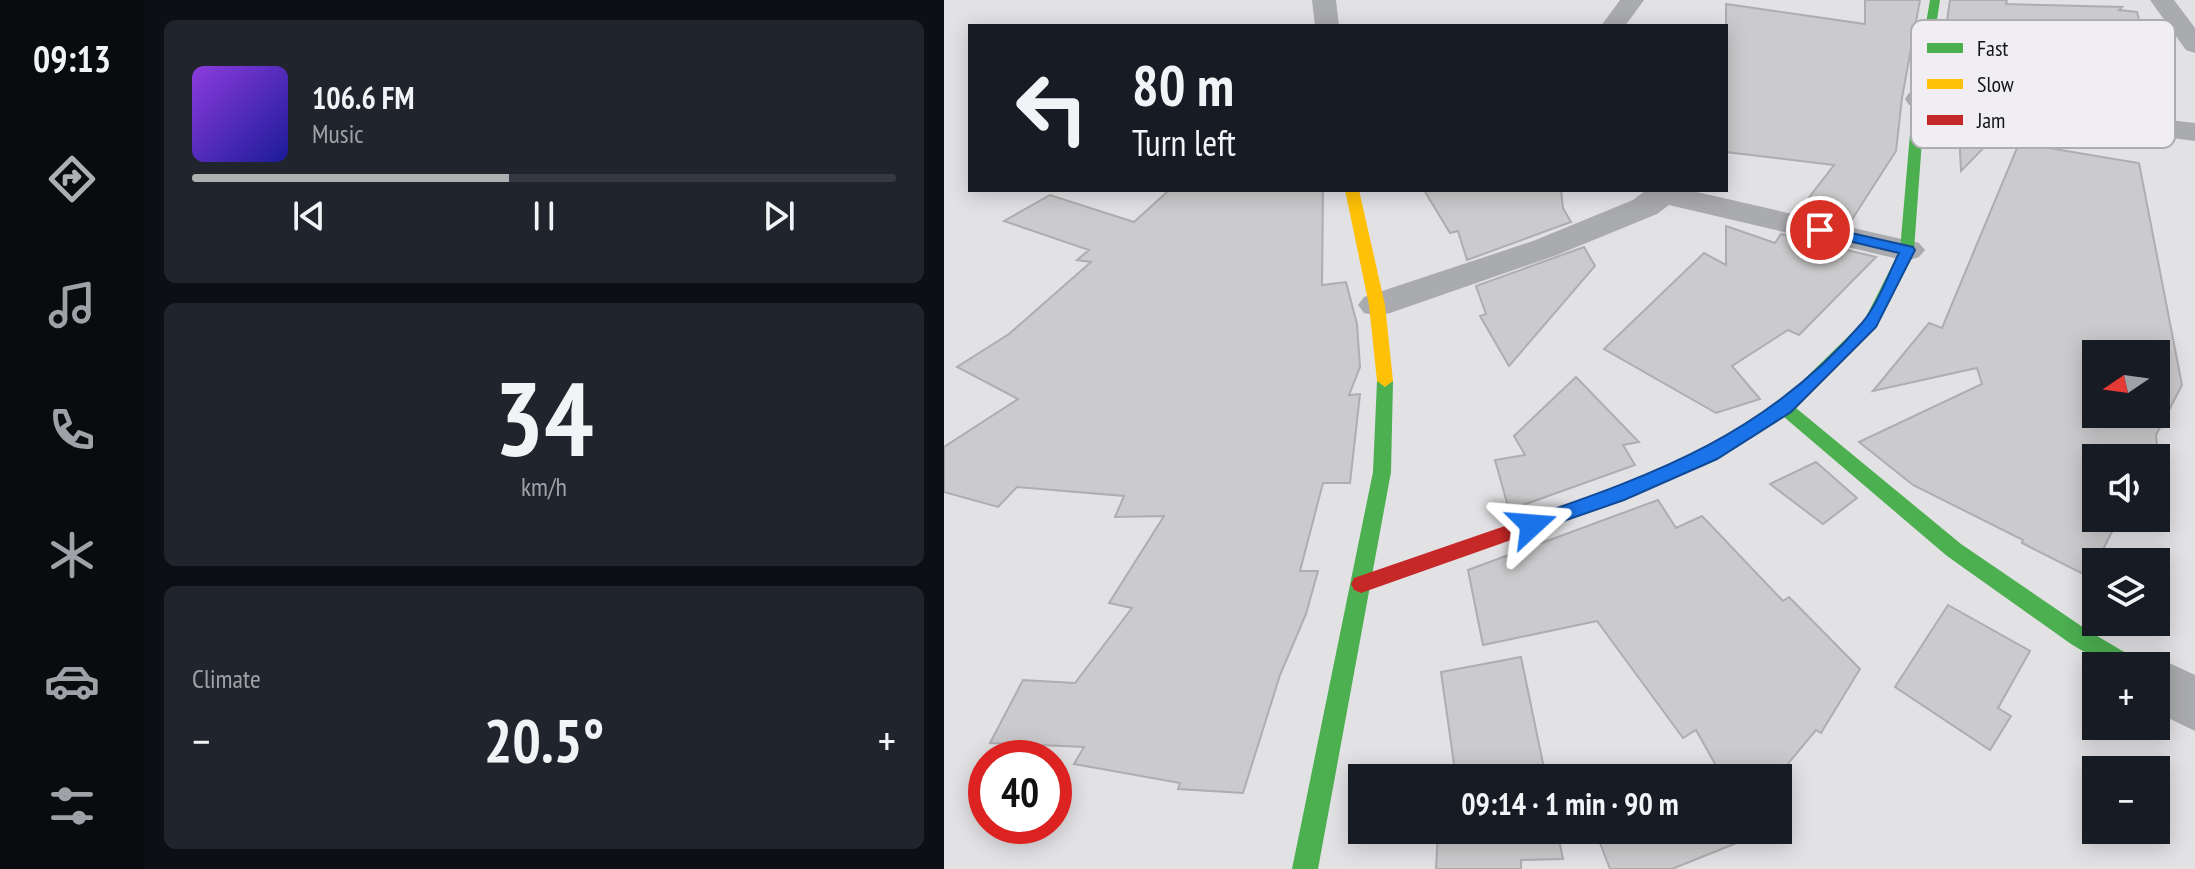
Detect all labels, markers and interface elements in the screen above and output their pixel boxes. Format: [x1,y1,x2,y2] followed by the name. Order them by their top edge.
[1911,20,2175,148] legend
[1977,34,2008,62] text: Fast
[33,35,111,82] text: 09:13
[1132,49,1234,121] text: 80 m
[1000,56,1104,160] icon: left
[1977,70,2014,98] text: Slow
[312,78,414,117] text: 106.6 FM
[1976,106,2005,134] text: Jam
[312,117,364,150] text: Music
[1132,119,1236,166] text: Turn left
[44,151,100,207] icon: directions
[287,194,331,238] icon: previous
[522,194,566,238] icon: pause
[757,194,801,238] icon: next
[1786,196,1854,264] pin
[1798,208,1842,252] icon: arrive
[44,277,100,333] icon: music
[2082,340,2170,428] north arrow
[2082,340,2170,844] map controls
[494,350,594,485] text: 34
[44,402,100,458] icon: phone
[2082,444,2170,532] button: sound
[521,470,567,503] text: km/h
[1490,483,1574,567] position arrow
[44,527,100,583] icon: climate
[2082,548,2170,636] button: layers
[2082,652,2170,740] button: +
[44,653,100,709] icon: car
[192,662,261,695] text: Climate
[484,701,604,779] text: 20.5°
[192,712,210,769] text: −
[878,712,896,769] text: +
[968,740,1072,844] speed limit sign: 40
[2082,756,2170,844] button: −
[44,778,100,834] icon: filters
[1461,784,1679,823] text: 09:14 · 1 min · 90 m

